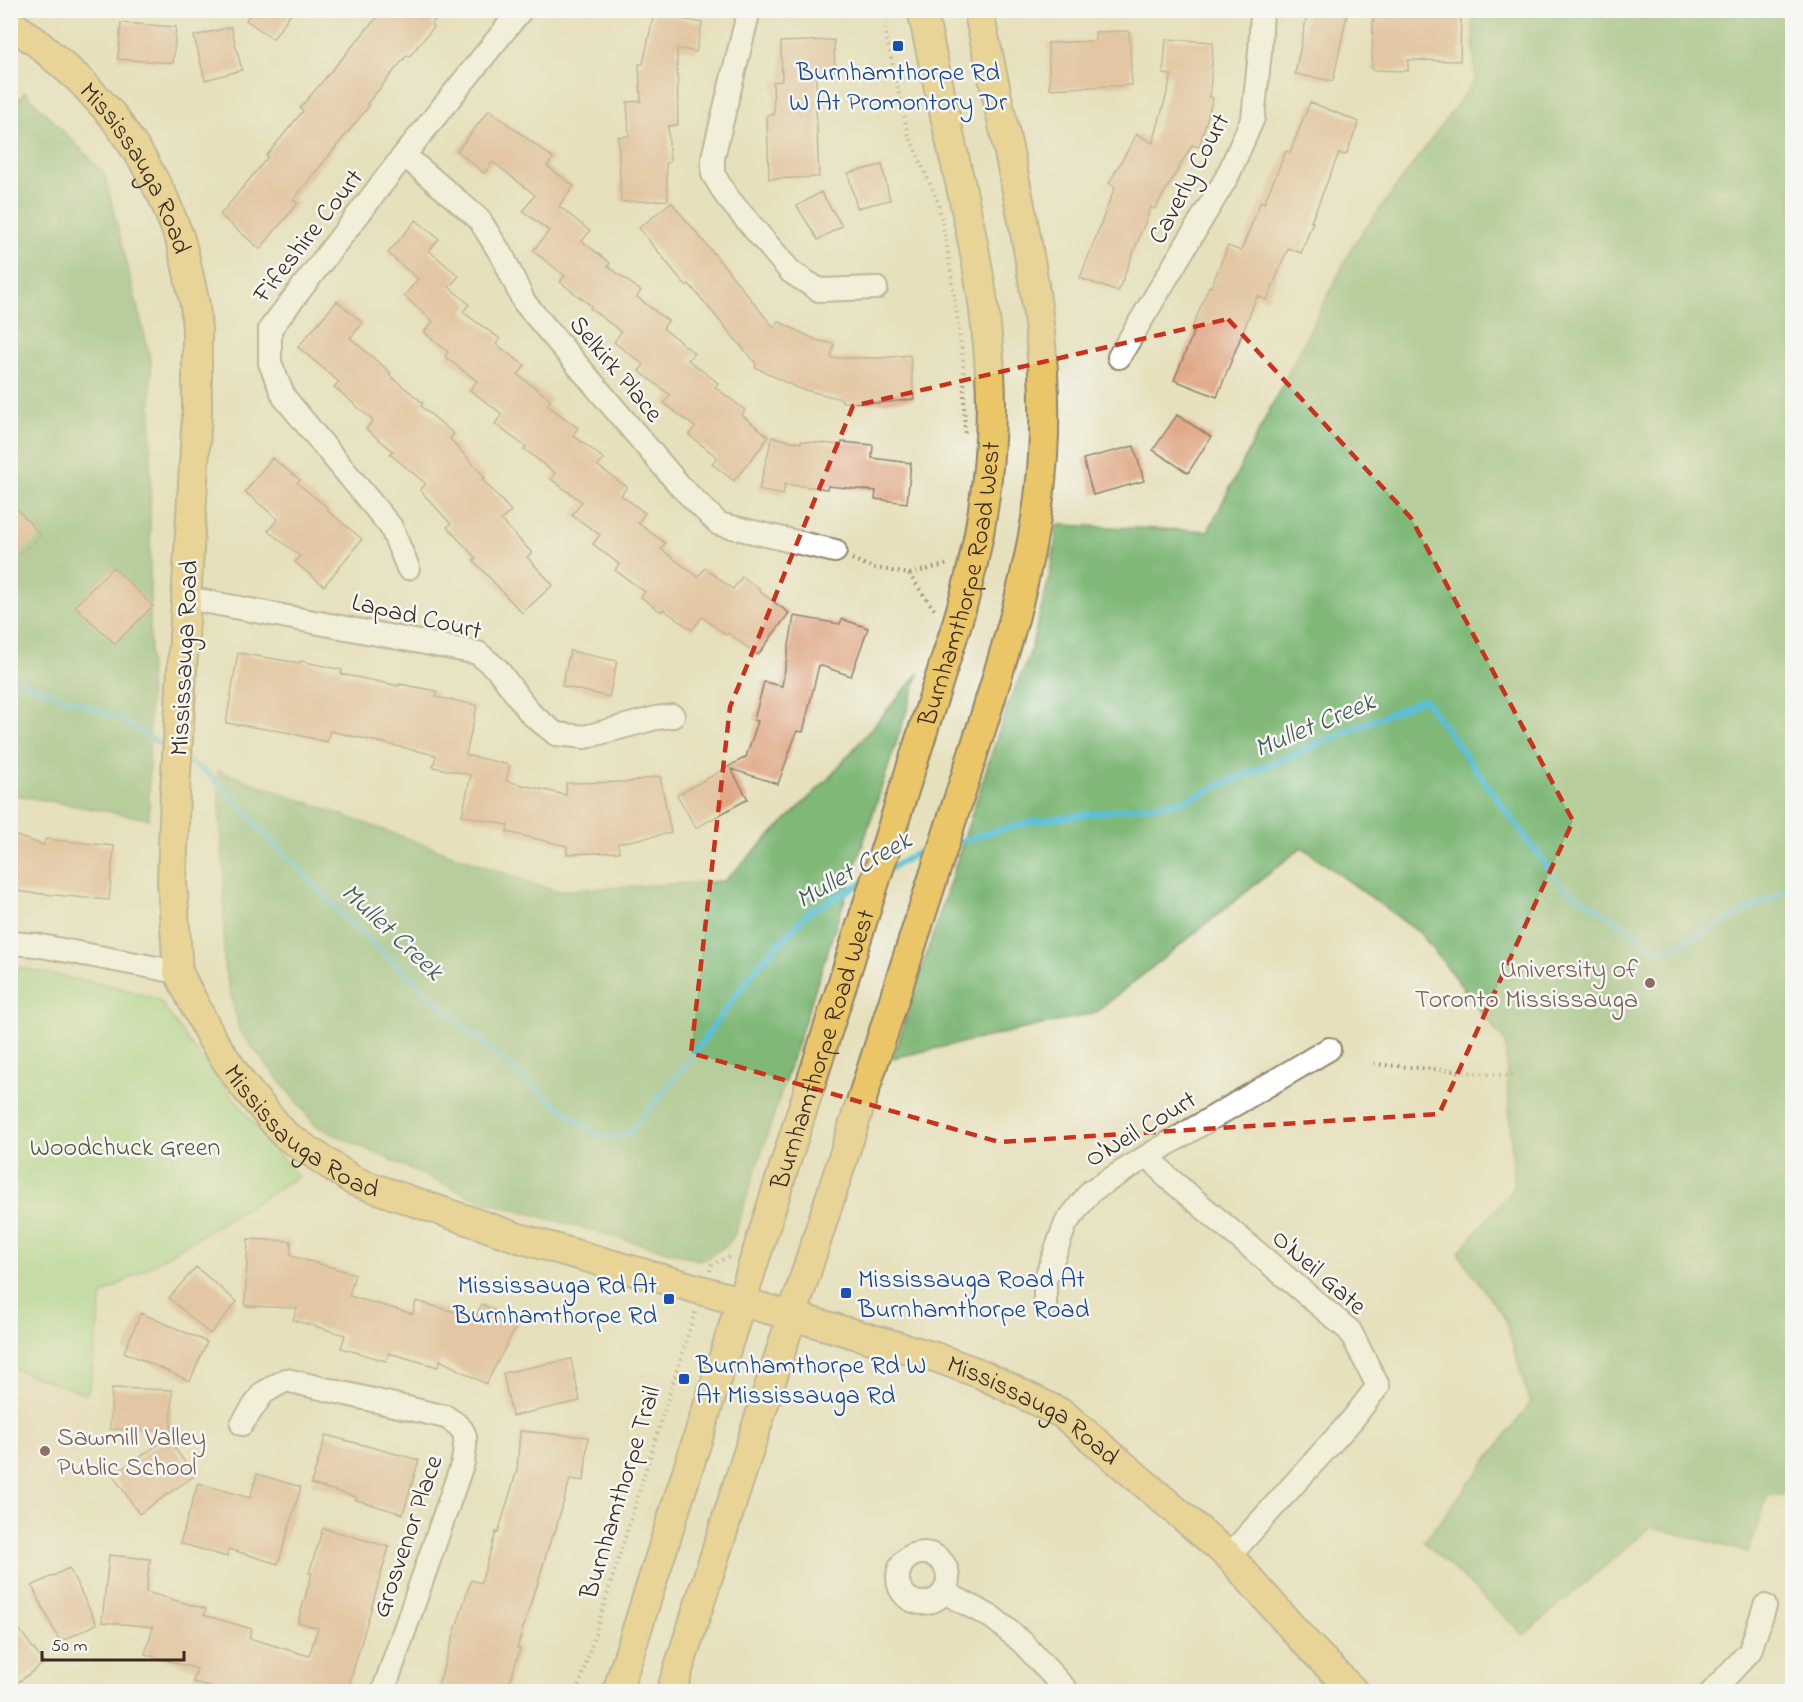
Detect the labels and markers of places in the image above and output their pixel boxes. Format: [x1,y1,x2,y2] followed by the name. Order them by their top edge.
[891,39,905,53] marker: Burnhamthorpe Rd W At Promontory Dr
[789,55,1008,123] place label: Burnhamthorpe Rd W At Promontory Dr
[1415,952,1639,1020] place label: University of Toronto Mississauga
[1643,976,1657,990] marker: University of Toronto Mississauga
[857,1262,1090,1330] place label: Mississauga Road At Burnhamthorpe Road
[452,1268,657,1336] place label: Mississauga Rd At Burnhamthorpe Rd
[839,1286,853,1300] marker: Mississauga Road At Burnhamthorpe Road
[662,1292,676,1306] marker: Mississauga Rd At Burnhamthorpe Rd
[695,1348,926,1416] place label: Burnhamthorpe Rd W At Mississauga Rd
[677,1372,691,1386] marker: Burnhamthorpe Rd W At Mississauga Rd
[57,1420,206,1488] place label: Sawmill Valley Public School
[38,1444,52,1458] marker: Sawmill Valley Public School

